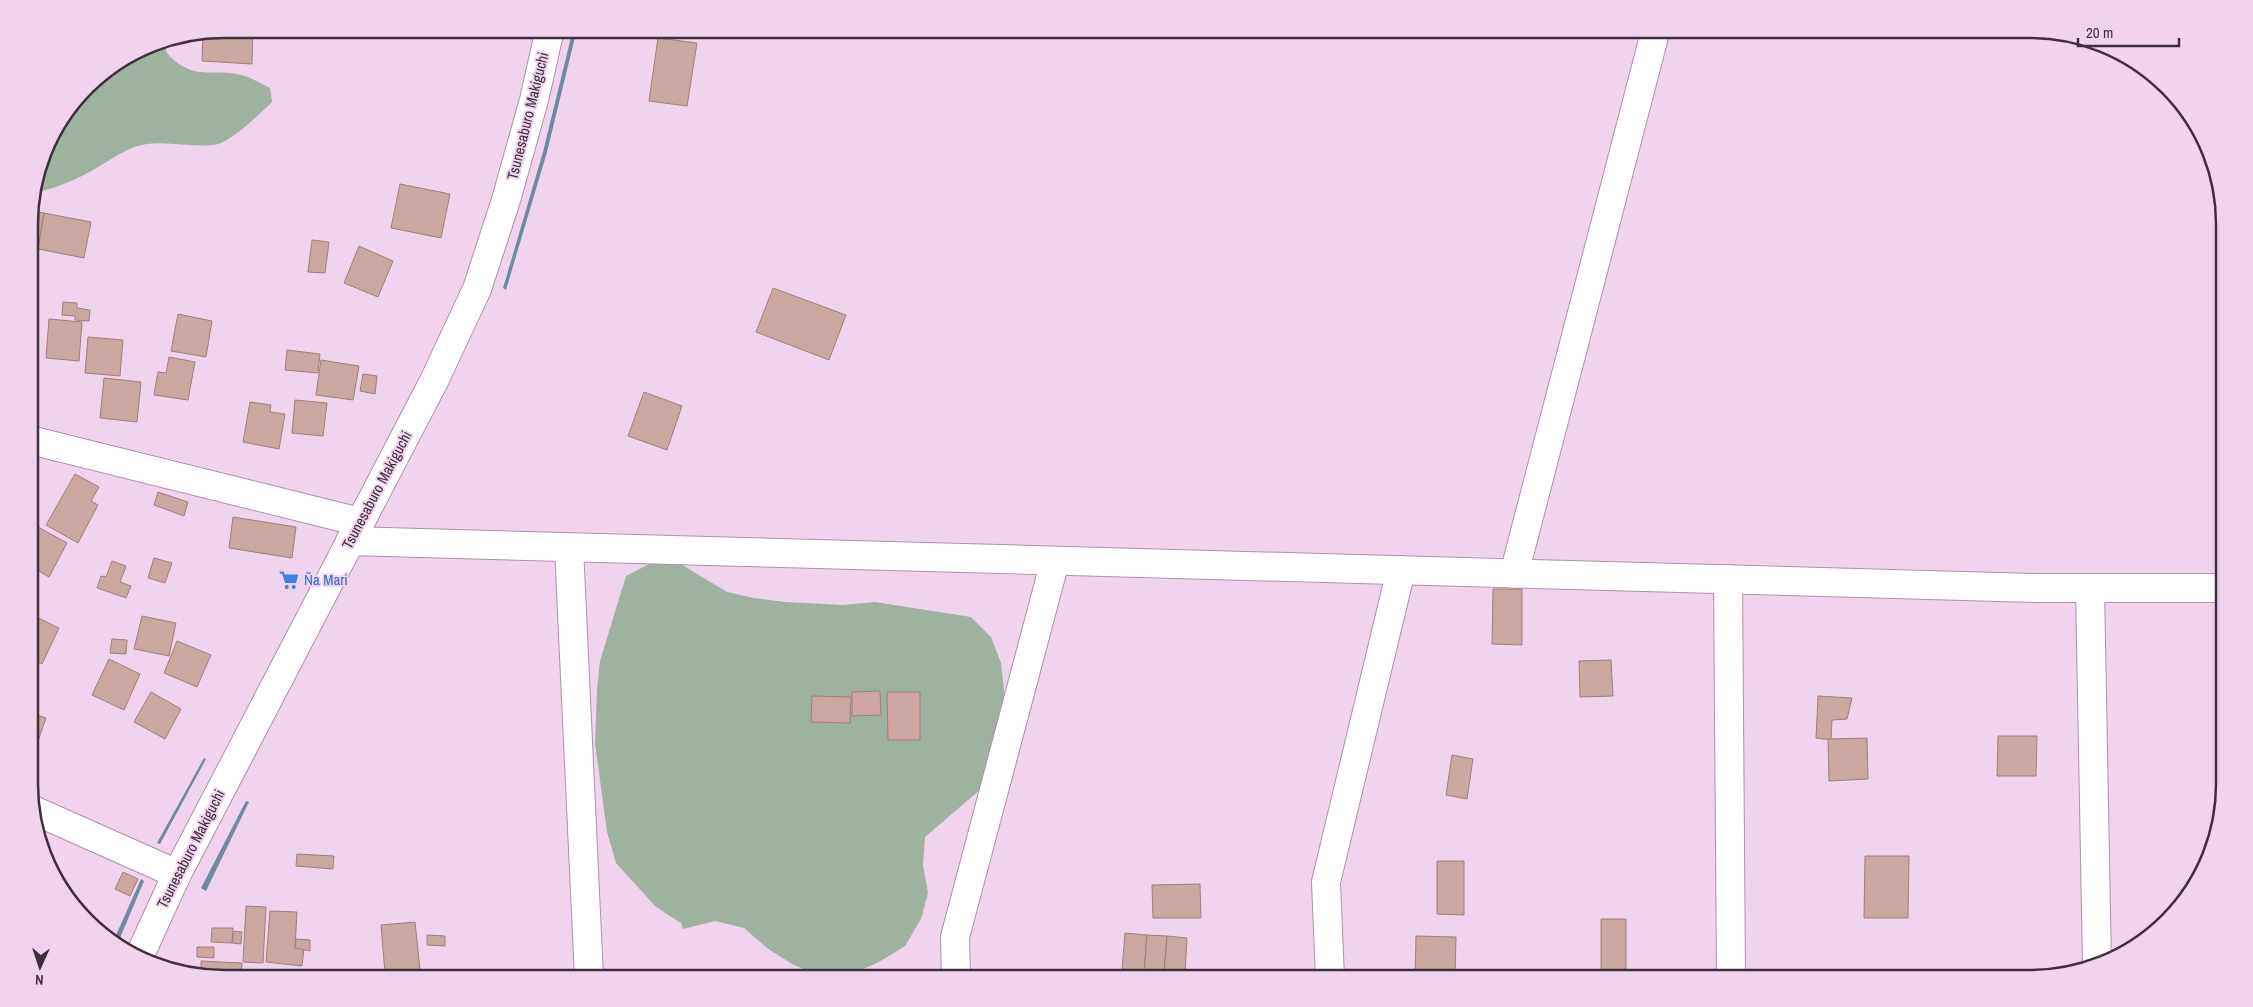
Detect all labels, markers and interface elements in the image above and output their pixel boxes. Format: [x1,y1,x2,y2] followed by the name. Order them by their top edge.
[2078,15,2179,47] scale bar
[2086,22,2113,43] text: 20 m
[501,50,554,182] street label: Tsunesaburo Makiguchi
[337,427,417,552] street label: Tsunesaburo Makiguchi
[278,569,300,591] supermarket icon: Ña Mari
[304,569,348,590] place label: Ña Mari
[151,786,230,912] street label: Tsunesaburo Makiguchi
[15,942,65,992] north arrow
[35,971,44,989] text: N

